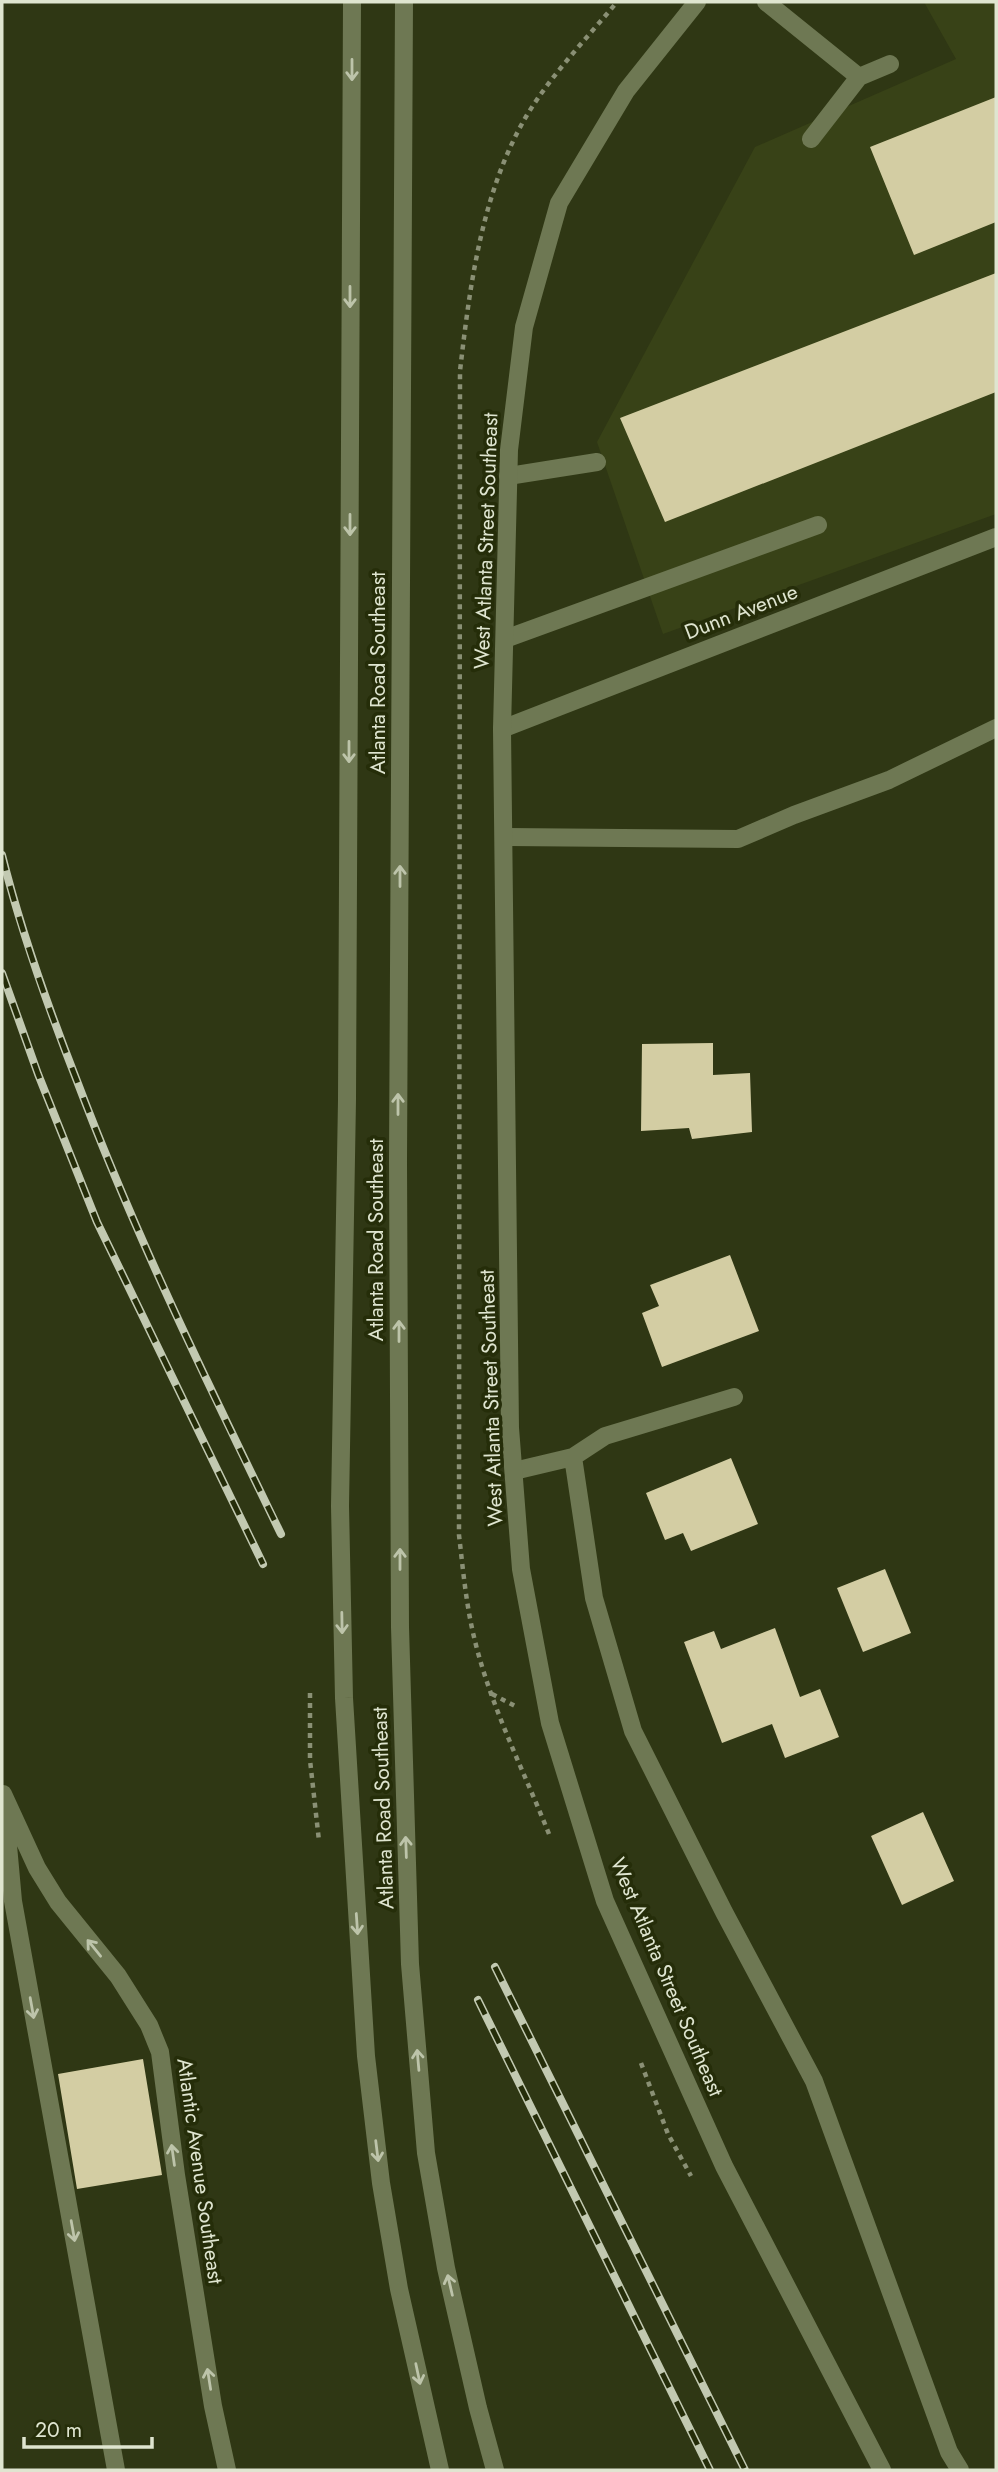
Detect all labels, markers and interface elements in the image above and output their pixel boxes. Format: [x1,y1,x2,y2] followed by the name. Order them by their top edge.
[345,58,359,81] one-way arrow
[343,286,357,309] one-way arrow
[467,412,505,670] street label: West Atlanta Street Southeast
[343,513,356,536] one-way arrow
[363,572,393,774] street label: Atlanta Road Southeast
[680,577,802,647] street label: Dunn Avenue
[342,741,356,764] one-way arrow
[393,865,407,888] one-way arrow
[391,1092,405,1115] one-way arrow
[361,1139,391,1341] street label: Atlanta Road Southeast
[472,1269,510,1527] street label: West Atlanta Street Southeast
[392,1320,406,1343] one-way arrow
[393,1547,407,1570] one-way arrow
[336,1611,349,1634] one-way arrow
[364,1706,402,1910] street label: Atlanta Road Southeast
[400,1835,413,1858] one-way arrow
[603,1853,731,2101] street label: West Atlanta Street Southeast
[351,1912,364,1935] one-way arrow
[87,1939,102,1957] one-way arrow
[26,1996,39,2018] one-way arrow
[411,2049,424,2072] one-way arrow
[169,2056,231,2286] street label: Atlantic Avenue Southeast
[370,2139,383,2162] one-way arrow
[167,2144,180,2167] one-way arrow
[67,2219,80,2242] one-way arrow
[443,2274,456,2297] one-way arrow
[412,2362,425,2385] one-way arrow
[202,2369,215,2391] one-way arrow
[24,2406,152,2450] scale bar
[35,2415,82,2445] text: 20 m

